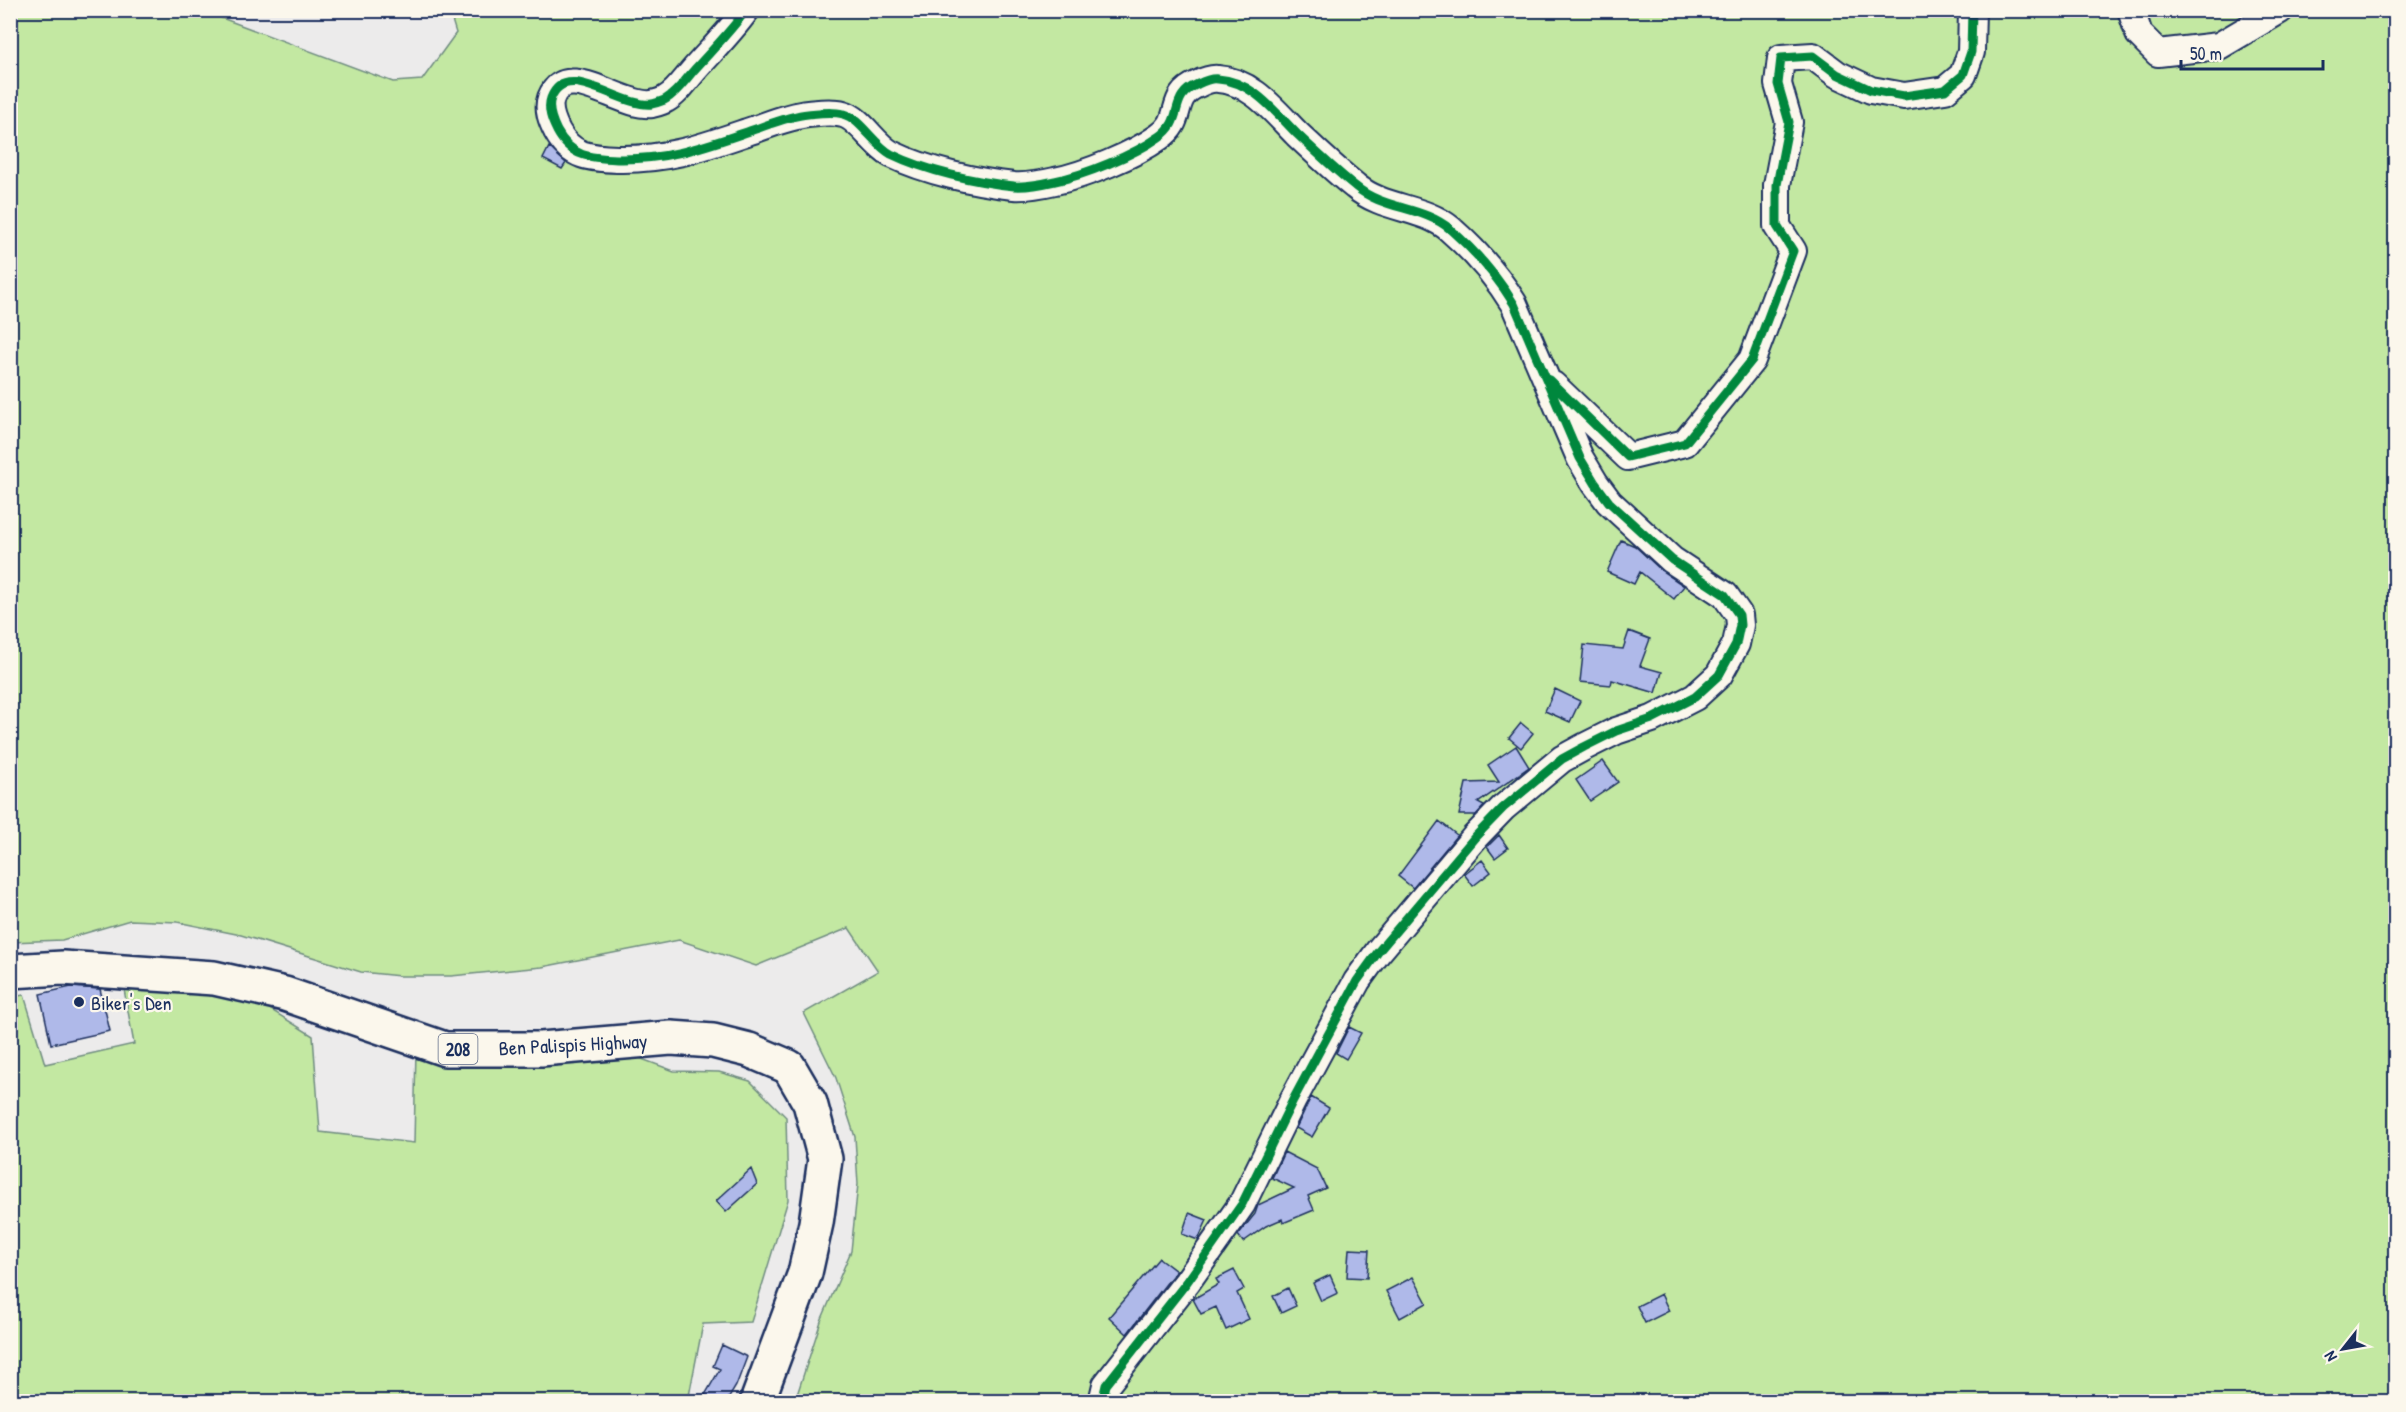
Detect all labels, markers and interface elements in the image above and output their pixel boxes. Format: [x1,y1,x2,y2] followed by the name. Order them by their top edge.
[2181,33,2324,71] scale bar
[2190,41,2222,66] text: 50 m
[91,989,172,1016] place label: Biker's Den
[72,995,86,1009] marker: Biker's Den
[498,1027,648,1061] street label: Ben Palispis Highway
[438,1034,478,1064] road number: 208
[2313,1319,2373,1379] north arrow
[2318,1347,2342,1366] text: N

